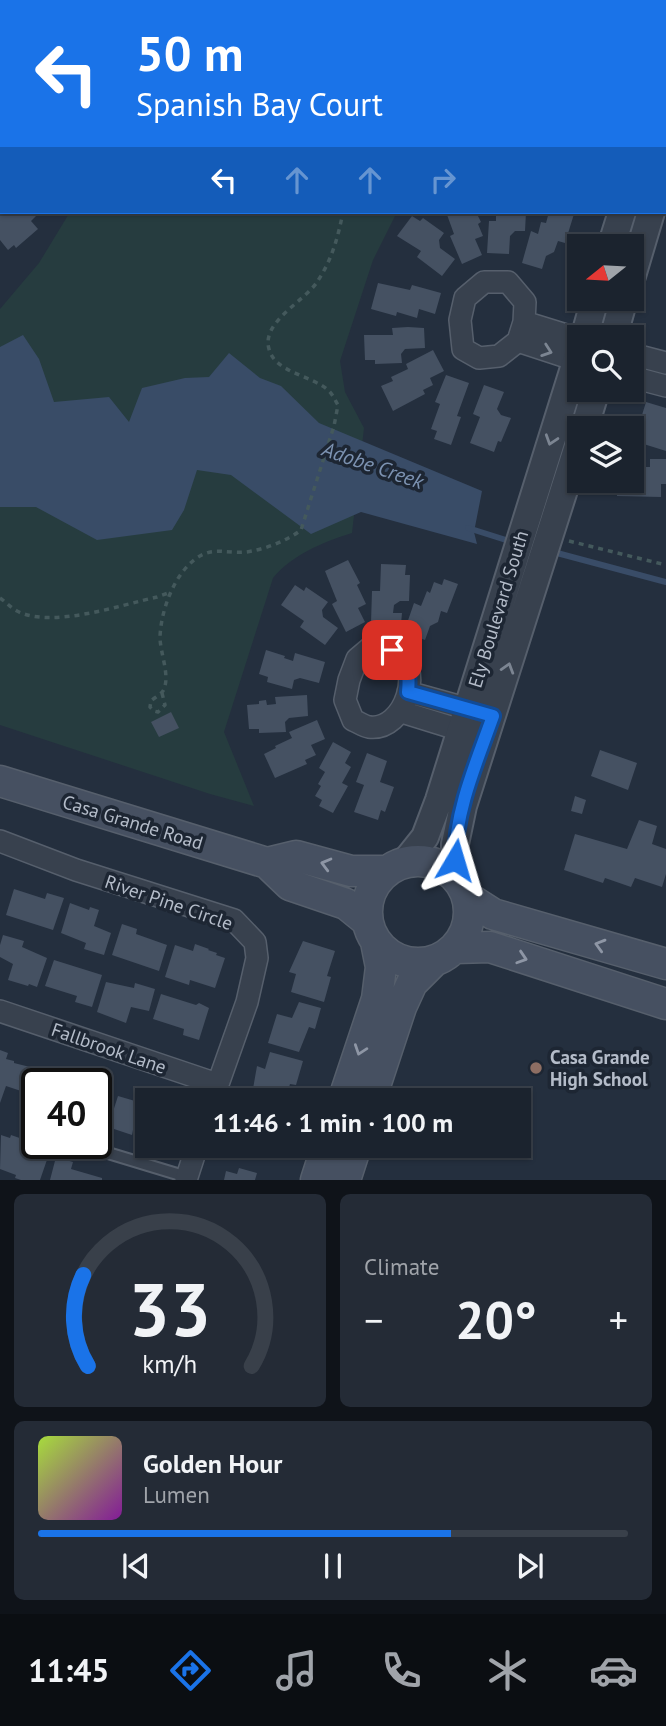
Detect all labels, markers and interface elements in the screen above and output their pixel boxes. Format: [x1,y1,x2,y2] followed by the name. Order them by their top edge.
[136,21,243,85] text: 50 m
[21,28,112,119] icon: left
[136,83,383,125] text: Spanish Bay Court
[205,161,243,199] icon: left
[278,161,316,199] icon: ahead
[351,161,389,199] icon: ahead
[424,161,462,199] icon: right
[567,234,644,312] north arrow
[567,234,644,493] map controls
[567,325,644,402] button: search
[541,342,553,357] one-way arrow
[567,416,644,493] button: layers
[544,434,559,446] one-way arrow
[318,435,429,495] water label: Adobe Creek
[463,528,533,690] street label: Ely Boulevard South
[362,620,422,680] pin
[373,631,411,669] icon: arrive
[500,663,515,675] one-way arrow
[60,789,206,855] street label: Casa Grande Road
[418,823,492,897] position arrow
[320,858,332,872] one-way arrow
[102,869,236,935] street label: River Pine Circle
[595,939,607,954] one-way arrow
[515,950,527,964] one-way arrow
[48,1017,170,1079] street label: Fallbrook Lane
[354,1043,368,1056] one-way arrow
[550,1045,650,1091] place label: Casa Grande High School
[528,1060,544,1076] marker: Casa Grande High School
[21,1068,112,1159] speed limit sign: 40
[213,1106,453,1139] text: 11:46 · 1 min · 100 m
[364,1252,439,1281] text: Climate
[129,1263,211,1357] text: 33
[455,1286,537,1353] text: 20°
[364,1295,383,1344] text: −
[609,1295,628,1344] text: +
[143,1348,197,1380] text: km/h
[143,1447,282,1480] text: Golden Hour
[143,1480,210,1509] text: Lumen
[117,1547,155,1585] icon: previous
[314,1547,352,1585] icon: pause
[511,1547,549,1585] icon: next
[166,1646,215,1695] icon: directions
[272,1646,321,1695] icon: music
[377,1646,426,1695] icon: phone
[483,1646,532,1695] icon: climate
[589,1646,638,1695] icon: car
[28,1649,110,1691] text: 11:45

